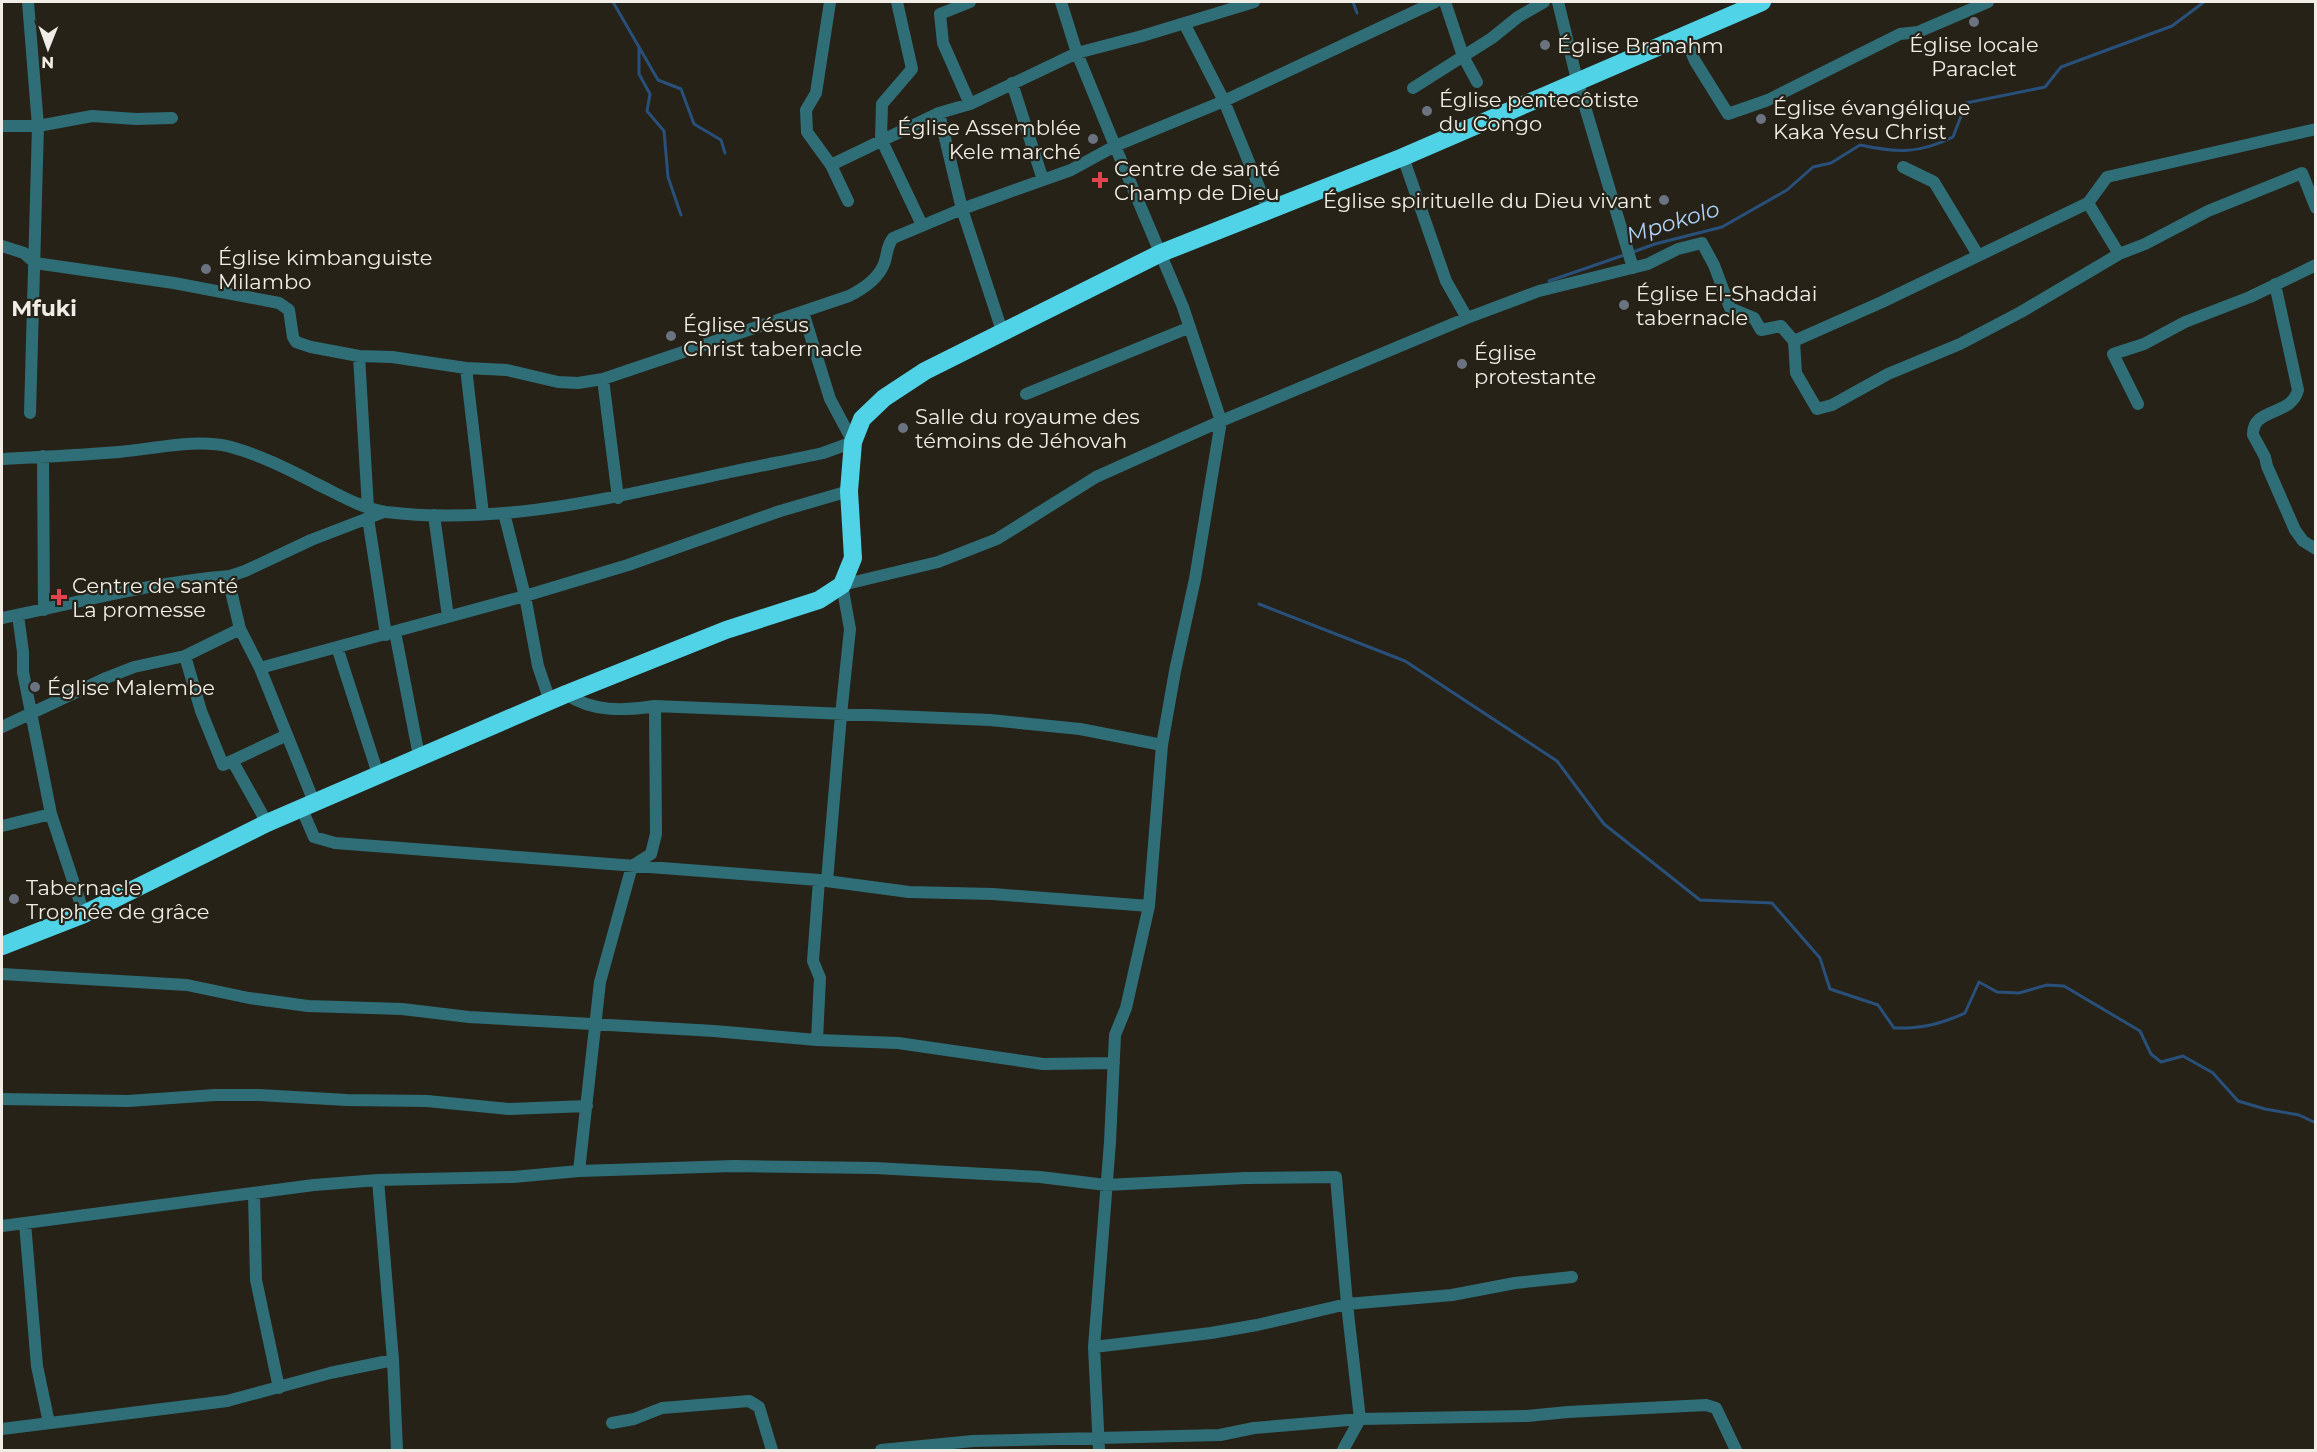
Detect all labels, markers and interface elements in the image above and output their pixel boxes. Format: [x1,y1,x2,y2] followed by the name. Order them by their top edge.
[1967,15,1981,29] marker: Église locale Paraclet
[18,18,78,78] north arrow
[1909,32,2039,81] place label: Église locale Paraclet
[1557,33,1724,58] place label: Église Branahm
[1538,38,1552,52] marker: Église Branahm
[41,53,54,72] text: N
[1439,87,1639,136] place label: Église pentecôtiste du Congo
[1773,95,1970,144] place label: Église évangélique Kaka Yesu Christ
[1420,104,1434,118] marker: Église pentecôtiste du Congo
[1754,112,1768,126] marker: Église évangélique Kaka Yesu Christ
[897,115,1081,164] place label: Église Assemblée Kele marché
[1086,132,1100,146] marker: Église Assemblée Kele marché
[1114,156,1280,205] place label: Centre de santé Champ de Dieu
[1091,171,1109,189] marker: Centre de santé Champ de Dieu
[1323,188,1652,213] place label: Église spirituelle du Dieu vivant
[1657,193,1671,207] marker: Église spirituelle du Dieu vivant
[1623,195,1723,249] water label: Mpokolo
[218,245,432,294] place label: Église kimbanguiste Milambo
[199,262,213,276] marker: Église kimbanguiste Milambo
[1636,281,1817,330] place label: Église El-Shaddai tabernacle
[11,295,77,322] district label: Mfuki
[1617,298,1631,312] marker: Église El-Shaddai tabernacle
[683,312,863,361] place label: Église Jésus Christ tabernacle
[664,329,678,343] marker: Église Jésus Christ tabernacle
[1474,340,1596,389] place label: Église protestante
[1455,357,1469,371] marker: Église protestante
[915,404,1140,453] place label: Salle du royaume des témoins de Jéhovah
[896,421,910,435] marker: Salle du royaume des témoins de Jéhovah
[72,573,238,622] place label: Centre de santé La promesse
[50,588,68,606] marker: Centre de santé La promesse
[47,675,215,700] place label: Église Malembe
[28,680,42,694] marker: Église Malembe
[26,875,209,924] place label: Tabernacle Trophée de grâce
[7,892,21,906] marker: Tabernacle Trophée de grâce

